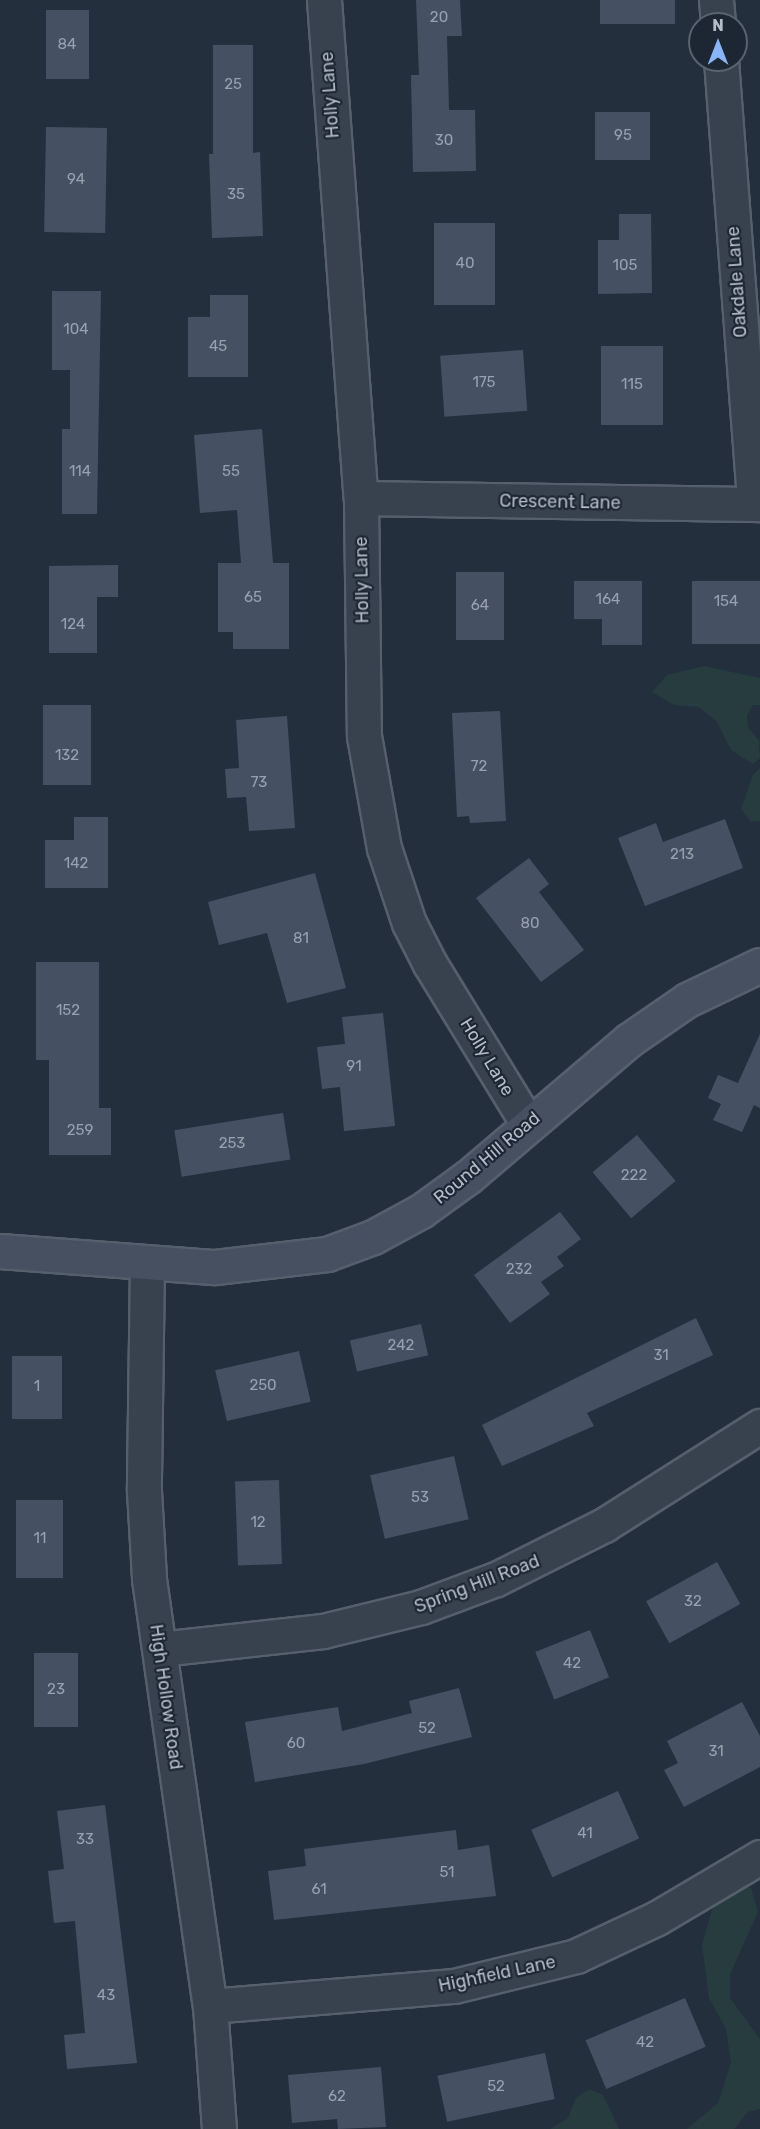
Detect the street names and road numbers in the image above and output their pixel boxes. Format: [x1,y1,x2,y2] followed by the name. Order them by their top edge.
[316,51,344,139] street label: Holly Lane
[722,226,752,338] street label: Oakdale Lane
[499,490,621,514] street label: Crescent Lane
[350,536,374,624] street label: Holly Lane
[455,1014,519,1100] street label: Holly Lane
[430,1107,544,1209] street label: Round Hill Road
[411,1550,543,1618] street label: Spring Hill Road
[145,1623,187,1771] street label: High Hollow Road
[436,1951,558,1997] street label: Highfield Lane

